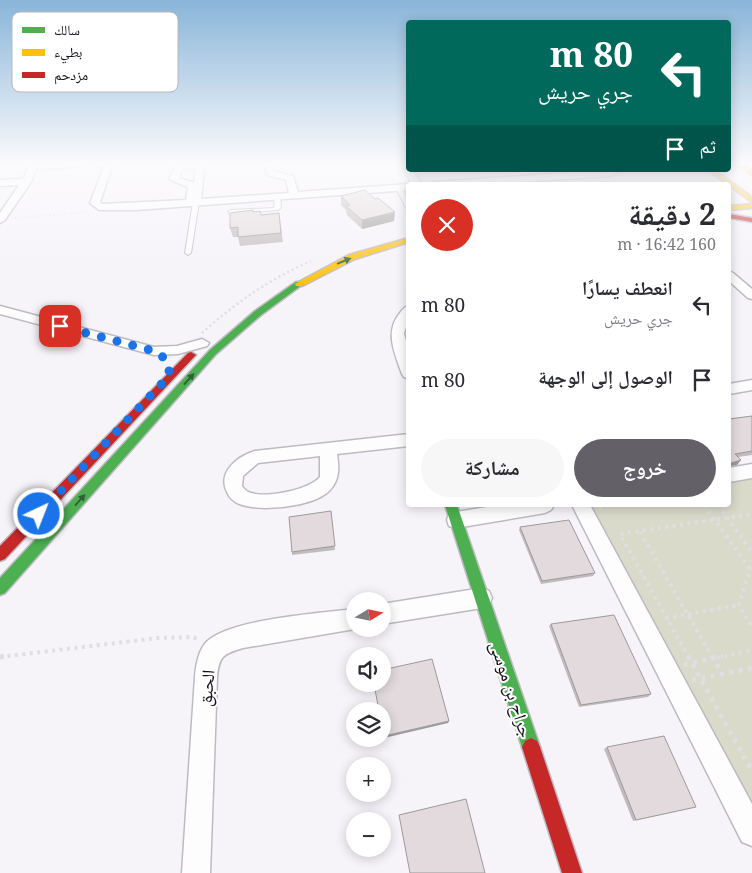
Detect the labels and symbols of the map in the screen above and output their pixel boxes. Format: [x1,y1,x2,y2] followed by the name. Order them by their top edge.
[12,12,178,92] legend
[54,20,80,39] text: سالك
[54,42,83,64] text: بطيء
[54,65,88,85] text: مزدحم
[337,257,352,265] one-way arrow
[39,305,81,347] pin
[183,374,195,386] one-way arrow
[12.0,487,64.0,539] position arrow
[74,494,86,506] one-way arrow
[346,592,391,638] north arrow
[484,638,539,741] street label: جراح بن موسى
[192,669,220,707] street label: الحبق

